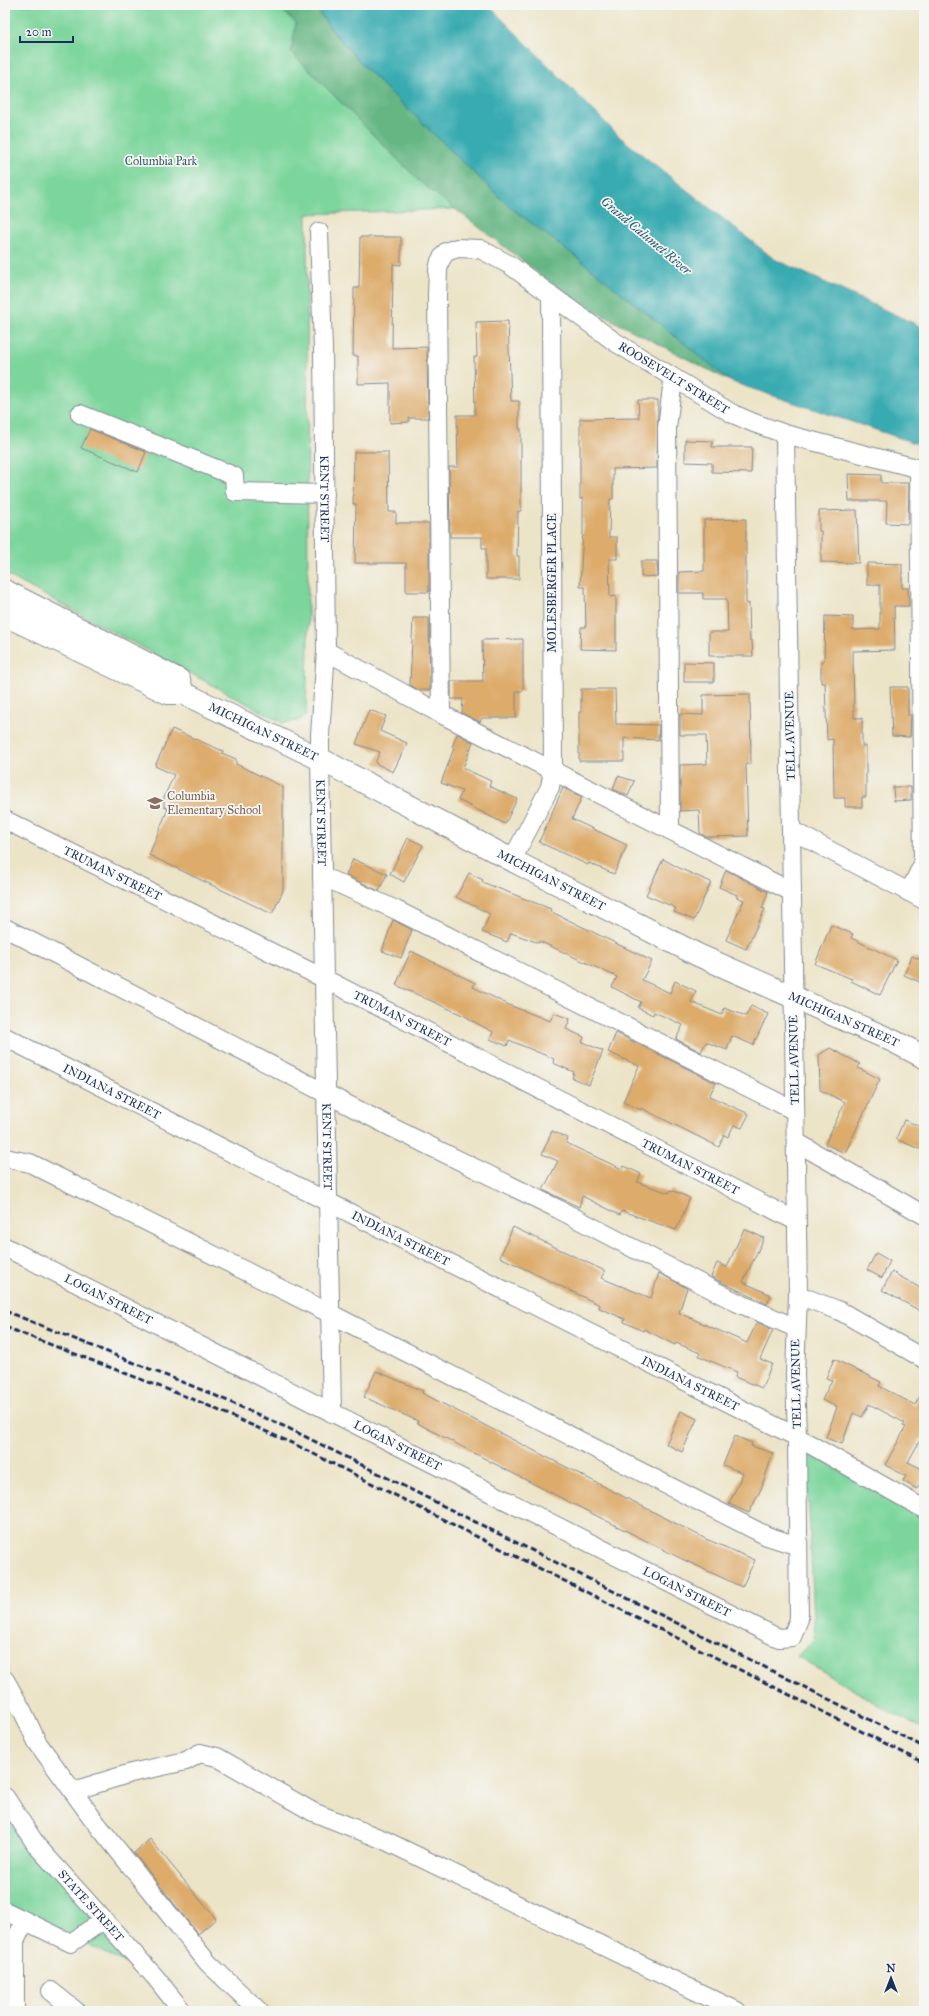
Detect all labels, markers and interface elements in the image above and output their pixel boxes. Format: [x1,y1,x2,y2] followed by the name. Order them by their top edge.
[20,18,73,44] scale bar
[26,25,52,39] text: 20 m
[125,154,198,168] park label: Columbia Park
[597,193,695,279] water label: Grand Calumet River
[616,339,732,417] street label: ROOSEVELT STREET
[317,455,332,543] street label: KENT STREET
[545,513,559,653] street label: MOLESBERGER PLACE
[782,691,798,781] street label: TELL AVENUE
[207,699,320,764] street label: MICHIGAN STREET
[313,779,329,866] street label: KENT STREET
[167,789,262,817] place label: Columbia Elementary School
[146,794,164,812] school or university icon: Columbia Elementary School
[61,843,164,904] street label: TRUMAN STREET
[495,847,608,914] street label: MICHIGAN STREET
[351,988,453,1050] street label: TRUMAN STREET
[786,989,902,1050] street label: MICHIGAN STREET
[786,1015,802,1105] street label: TELL AVENUE
[61,1061,163,1122] street label: INDIANA STREET
[319,1103,335,1190] street label: KENT STREET
[639,1136,742,1198] street label: TRUMAN STREET
[349,1208,452,1269] street label: INDIANA STREET
[62,1271,155,1327] street label: LOGAN STREET
[788,1339,804,1429] street label: TELL AVENUE
[639,1353,742,1414] street label: INDIANA STREET
[351,1418,444,1474] street label: LOGAN STREET
[640,1564,733,1620] street label: LOGAN STREET
[55,1867,127,1944] street label: STATE STREET
[871,1958,911,1998] north arrow
[886,1962,896,1975] text: N

